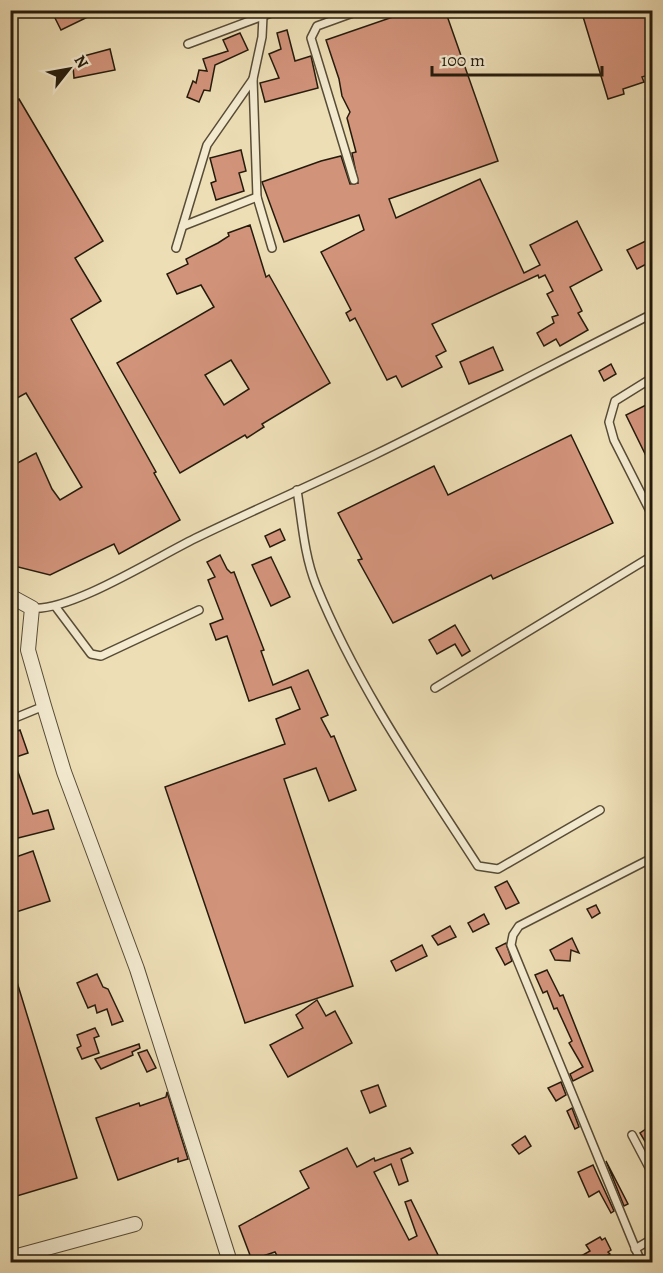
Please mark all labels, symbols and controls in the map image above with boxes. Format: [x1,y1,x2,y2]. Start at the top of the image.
north arrow [39,39,99,99]
scale bar [432,39,602,77]
text: 100 m [441,48,485,72]
text: N [69,51,94,73]

